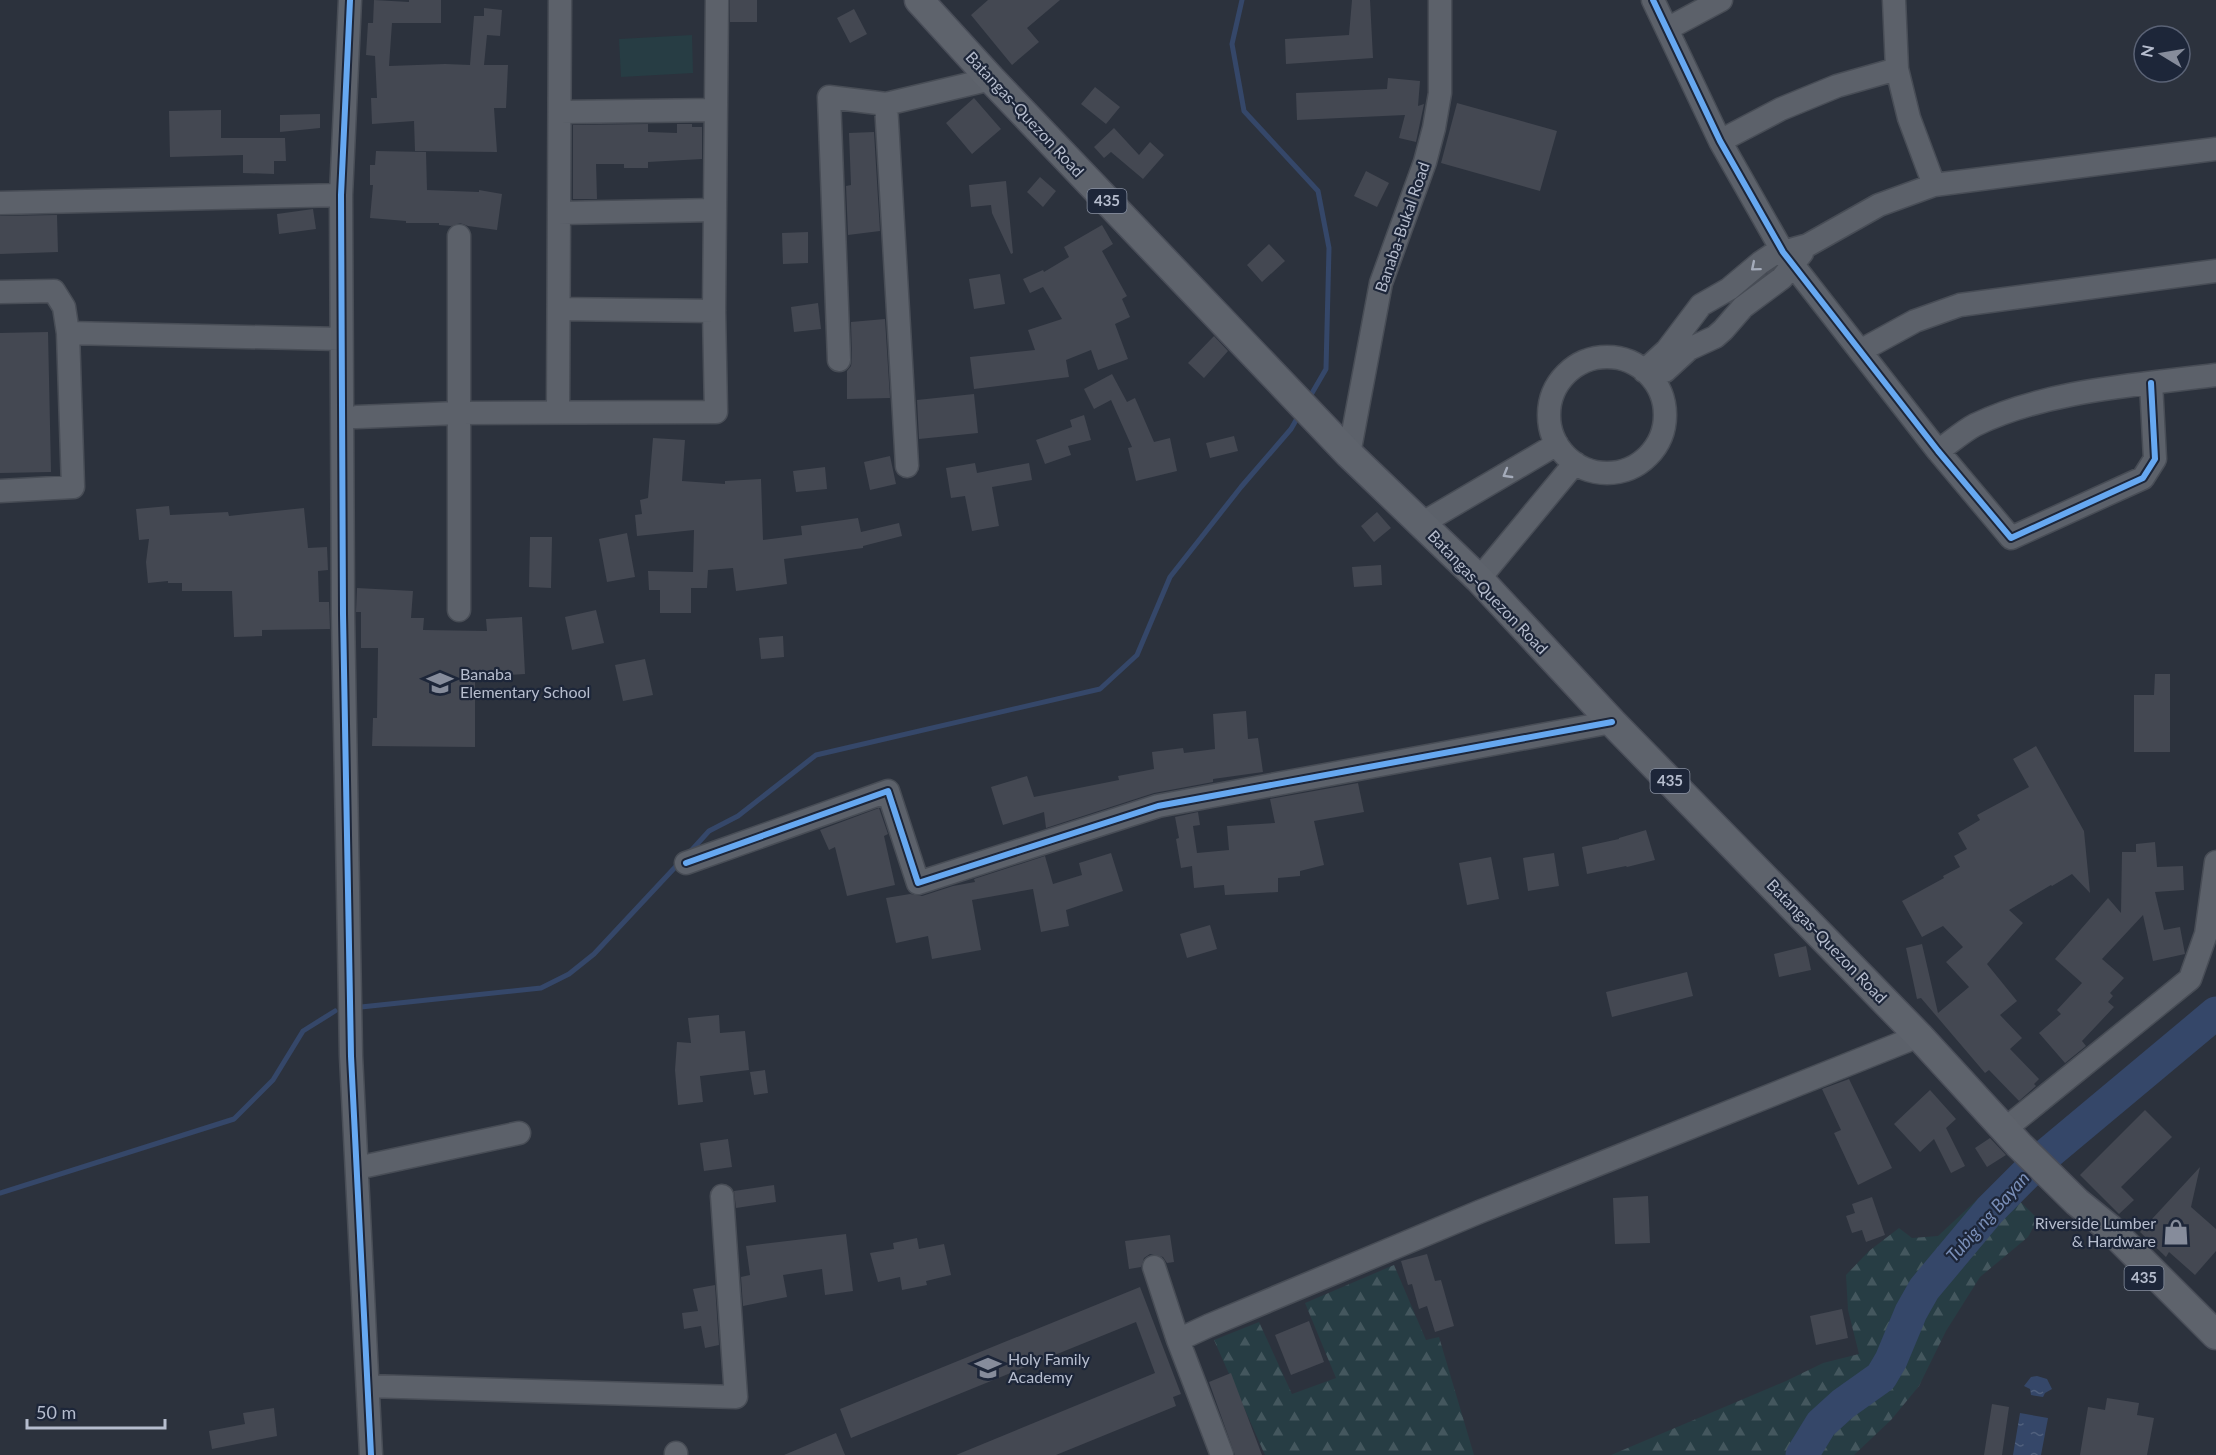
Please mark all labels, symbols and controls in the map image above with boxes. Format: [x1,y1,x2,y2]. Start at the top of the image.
north arrow [2132,24,2192,84]
text: N [2136,43,2157,59]
street label: Batangas-Quezon Road [962,47,1088,180]
street label: Banaba-Bukal Road [1370,159,1433,294]
road number: 435 [1088,189,1126,213]
one-way arrow [1751,260,1762,271]
one-way arrow [1502,467,1513,478]
street label: Batangas-Quezon Road [1424,526,1552,657]
place label: Banaba Elementary School [460,664,590,701]
school or university icon: Banaba Elementary School [425,668,455,698]
road number: 435 [1650,769,1690,793]
street label: Batangas-Quezon Road [1763,875,1891,1006]
water label: Tubig ng Bayan [1941,1167,2034,1266]
place label: Riverside Lumber & Hardware [2035,1213,2156,1250]
shop icon: Riverside Lumber & Hardware [2161,1217,2191,1247]
road number: 435 [2124,1266,2164,1290]
place label: Holy Family Academy [1008,1349,1090,1386]
school or university icon: Holy Family Academy [973,1353,1003,1383]
scale bar [27,1392,165,1430]
text: 50 m [36,1401,76,1423]

